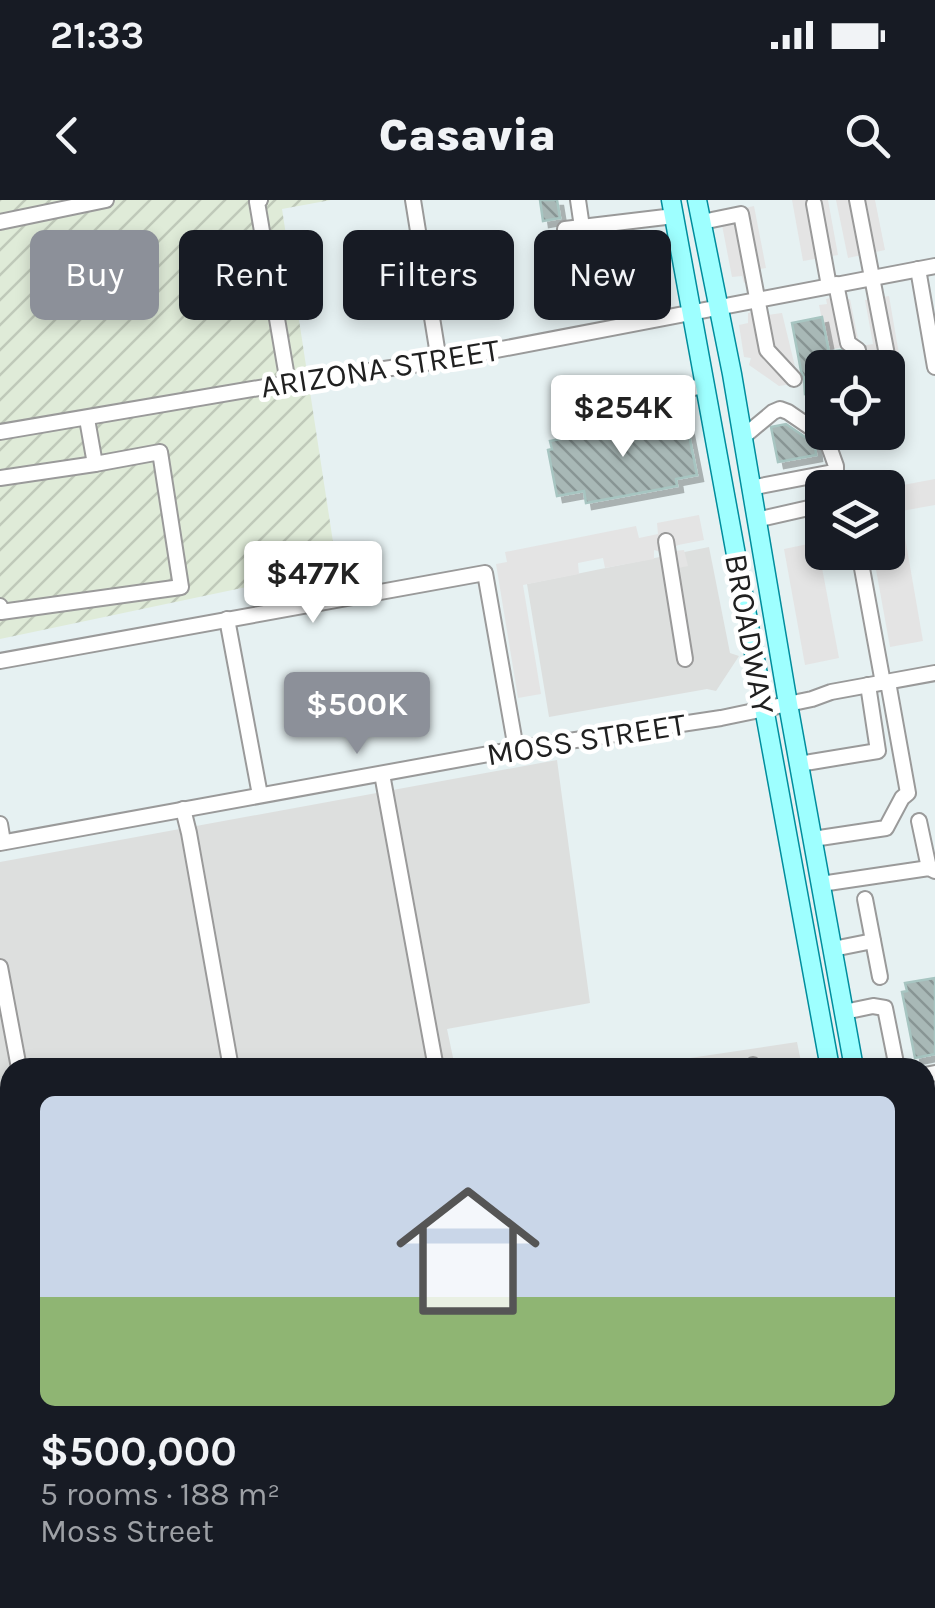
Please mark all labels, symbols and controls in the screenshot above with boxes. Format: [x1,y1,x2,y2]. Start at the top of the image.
text: 21:33 [50,13,144,58]
icon: back [40,108,95,163]
icon: search [840,108,895,163]
text: Casavia [379,109,556,161]
chip: Buy [30,230,159,320]
chip: Rent [179,230,323,320]
chip: Filters [343,230,514,320]
chip: New [534,230,671,320]
street label: ARIZONA STREET [258,331,502,406]
map controls [805,350,905,570]
button: locate [805,350,905,450]
pin: $254K [553,375,693,460]
text: $254K [573,389,673,426]
button: layers [805,470,905,570]
pin: $477K [243,541,383,626]
street label: BROADWAY [717,551,782,718]
text: $477K [266,555,360,592]
pin: $500K [287,672,427,757]
text: $500K [306,686,408,723]
street label: MOSS STREET [484,705,688,773]
icon: home [378,1161,558,1341]
text: $500,000 [40,1426,237,1476]
text: 5 rooms · 188 m² [40,1476,280,1513]
text: Moss Street [40,1513,214,1550]

